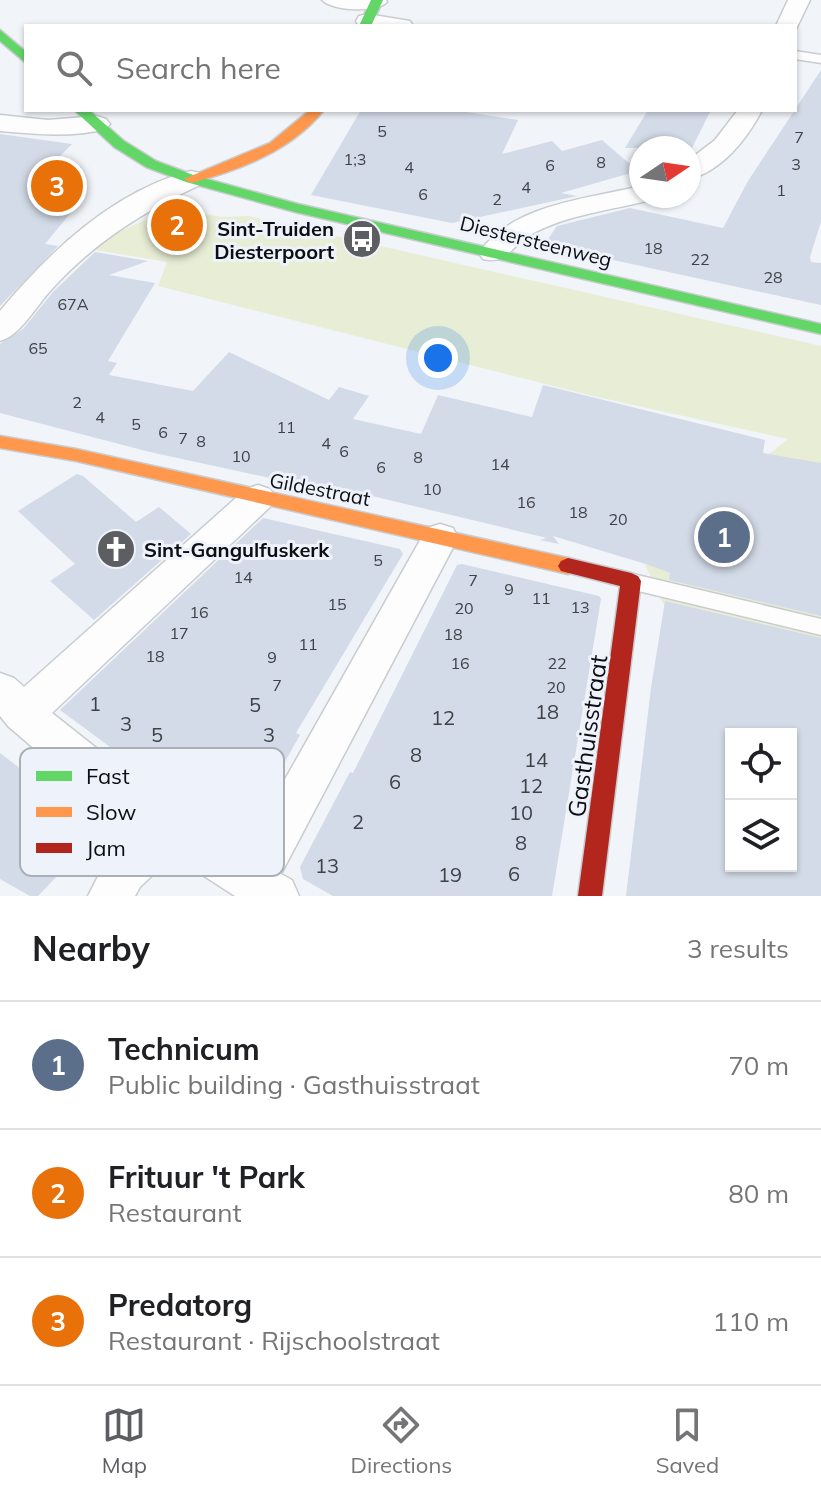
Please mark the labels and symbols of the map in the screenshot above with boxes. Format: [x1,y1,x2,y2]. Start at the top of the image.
house number: 5 [377,121,387,141]
house number: 7 [794,127,804,147]
north arrow [629,136,701,208]
house number: 1;3 [344,149,366,169]
house number: 8 [596,152,606,172]
house number: 3 [791,154,801,174]
house number: 6 [545,155,555,175]
pin: 3 [31,156,83,216]
house number: 4 [404,157,414,177]
house number: 4 [521,177,531,197]
house number: 1 [776,180,786,200]
house number: 6 [418,184,428,204]
house number: 2 [492,189,502,209]
pin: 2 [151,195,203,255]
street label: Diestersteenweg [457,210,615,272]
place label: Sint-Truiden Diesterpoort [214,216,334,264]
bus stop icon: Sint-Truiden Diesterpoort [341,218,383,260]
house number: 18 [643,238,663,258]
house number: 22 [690,249,710,269]
house number: 28 [763,267,783,287]
house number: 67A [58,294,89,314]
house number: 65 [28,338,48,358]
your location [418,338,458,378]
house number: 2 [72,392,82,412]
house number: 4 [95,407,105,427]
house number: 5 [131,414,141,434]
house number: 11 [276,417,296,437]
house number: 6 [158,422,168,442]
house number: 7 [178,428,188,448]
house number: 8 [196,431,206,451]
house number: 4 [321,433,331,453]
house number: 6 [339,441,349,461]
house number: 10 [231,446,251,466]
house number: 8 [413,447,423,467]
house number: 14 [490,454,510,474]
house number: 6 [376,457,386,477]
street label: Gildestraat [268,467,372,511]
house number: 10 [422,479,442,499]
house number: 16 [516,492,536,512]
house number: 18 [568,502,588,522]
pin: 1 [698,507,750,567]
house number: 20 [608,509,628,529]
church icon: Sint-Gangulfuskerk [95,528,137,570]
place label: Sint-Gangulfuskerk [144,537,330,562]
house number: 5 [373,550,383,570]
house number: 14 [233,567,253,587]
house number: 7 [468,570,478,590]
house number: 9 [504,579,514,599]
house number: 11 [531,588,551,608]
house number: 15 [327,594,347,614]
house number: 13 [570,597,590,617]
house number: 20 [454,598,474,618]
house number: 16 [189,602,209,622]
house number: 17 [169,623,189,643]
house number: 18 [443,624,463,644]
house number: 11 [298,634,318,654]
house number: 18 [145,646,165,666]
house number: 9 [267,647,277,667]
house number: 16 [450,653,470,673]
house number: 22 [547,653,567,673]
street label: Gasthuisstraat [561,653,613,819]
house number: 7 [272,675,282,695]
house number: 20 [546,677,566,697]
house number: 1 [89,691,101,716]
house number: 5 [249,692,261,717]
house number: 18 [535,699,559,724]
house number: 12 [431,705,455,730]
house number: 3 [120,711,132,736]
house number: 5 [151,722,163,747]
house number: 3 [263,722,275,747]
house number: 8 [410,742,422,767]
house number: 14 [524,747,548,772]
legend [20,748,284,876]
text: Fast [86,762,130,790]
house number: 6 [389,769,401,794]
house number: 12 [519,773,543,798]
text: Slow [86,798,136,826]
house number: 10 [509,800,533,825]
house number: 2 [352,809,364,834]
house number: 8 [515,830,527,855]
text: Jam [86,834,126,862]
house number: 13 [315,853,339,878]
house number: 6 [508,861,520,886]
house number: 19 [438,862,462,887]

